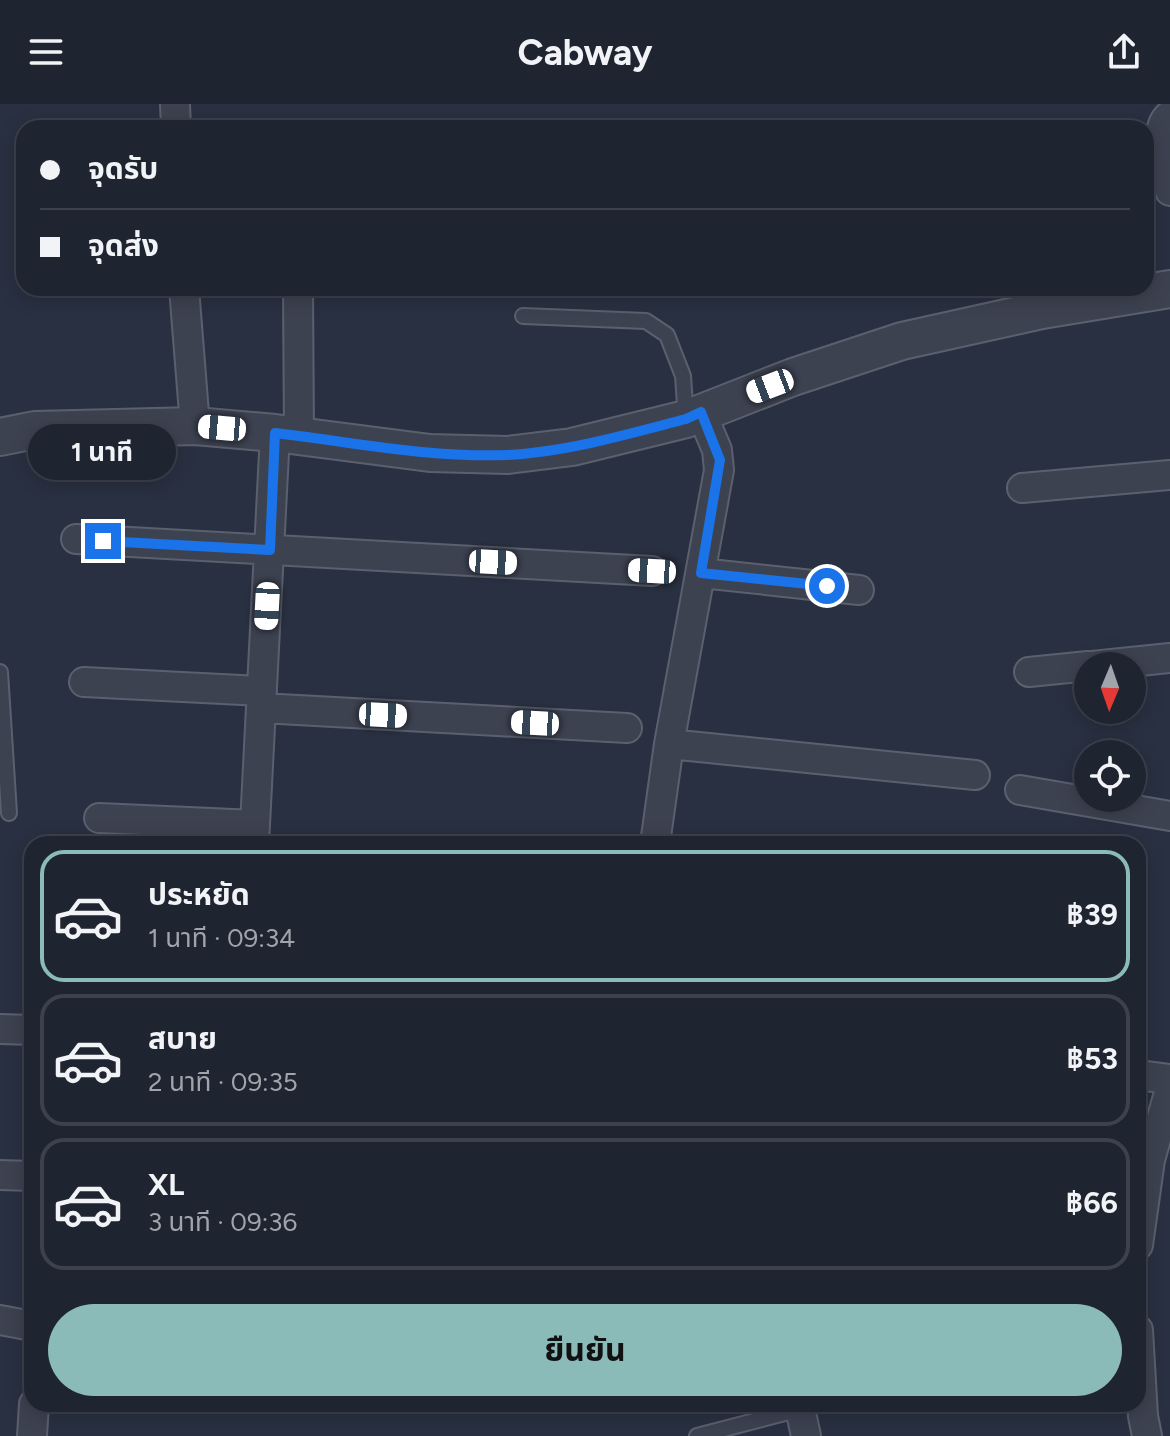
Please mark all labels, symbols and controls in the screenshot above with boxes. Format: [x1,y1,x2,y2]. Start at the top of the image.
icon: menu [24,30,68,74]
icon: share [1102,30,1146,74]
text: Cabway [518,31,652,74]
text: จุดรับ [88,150,158,187]
text: จุดส่ง [88,227,159,264]
car [743,366,797,406]
car [197,414,247,442]
callout: 1 นาที [29,425,177,481]
text: 1 นาที [71,436,133,468]
route end [85,523,121,559]
car [468,549,518,575]
car [627,558,677,584]
route start [809,568,845,604]
car [254,581,280,631]
north arrow [1074,652,1146,724]
map controls [1074,652,1146,812]
car [358,702,408,728]
car [510,710,560,736]
button: locate [1074,740,1146,812]
text: ประหยัด [148,876,250,913]
icon: car [52,880,124,952]
text: ฿39 [1066,896,1118,933]
text: 1 นาที · 09:34 [148,922,295,954]
text: สบาย [148,1020,217,1057]
icon: car [52,1024,124,1096]
text: ฿53 [1066,1040,1118,1077]
text: 2 นาที · 09:35 [148,1066,298,1098]
text: XL [148,1166,184,1203]
icon: car [52,1168,124,1240]
text: ฿66 [1066,1184,1118,1221]
text: 3 นาที · 09:36 [148,1206,297,1238]
button: ยืนยัน [48,1304,1122,1396]

